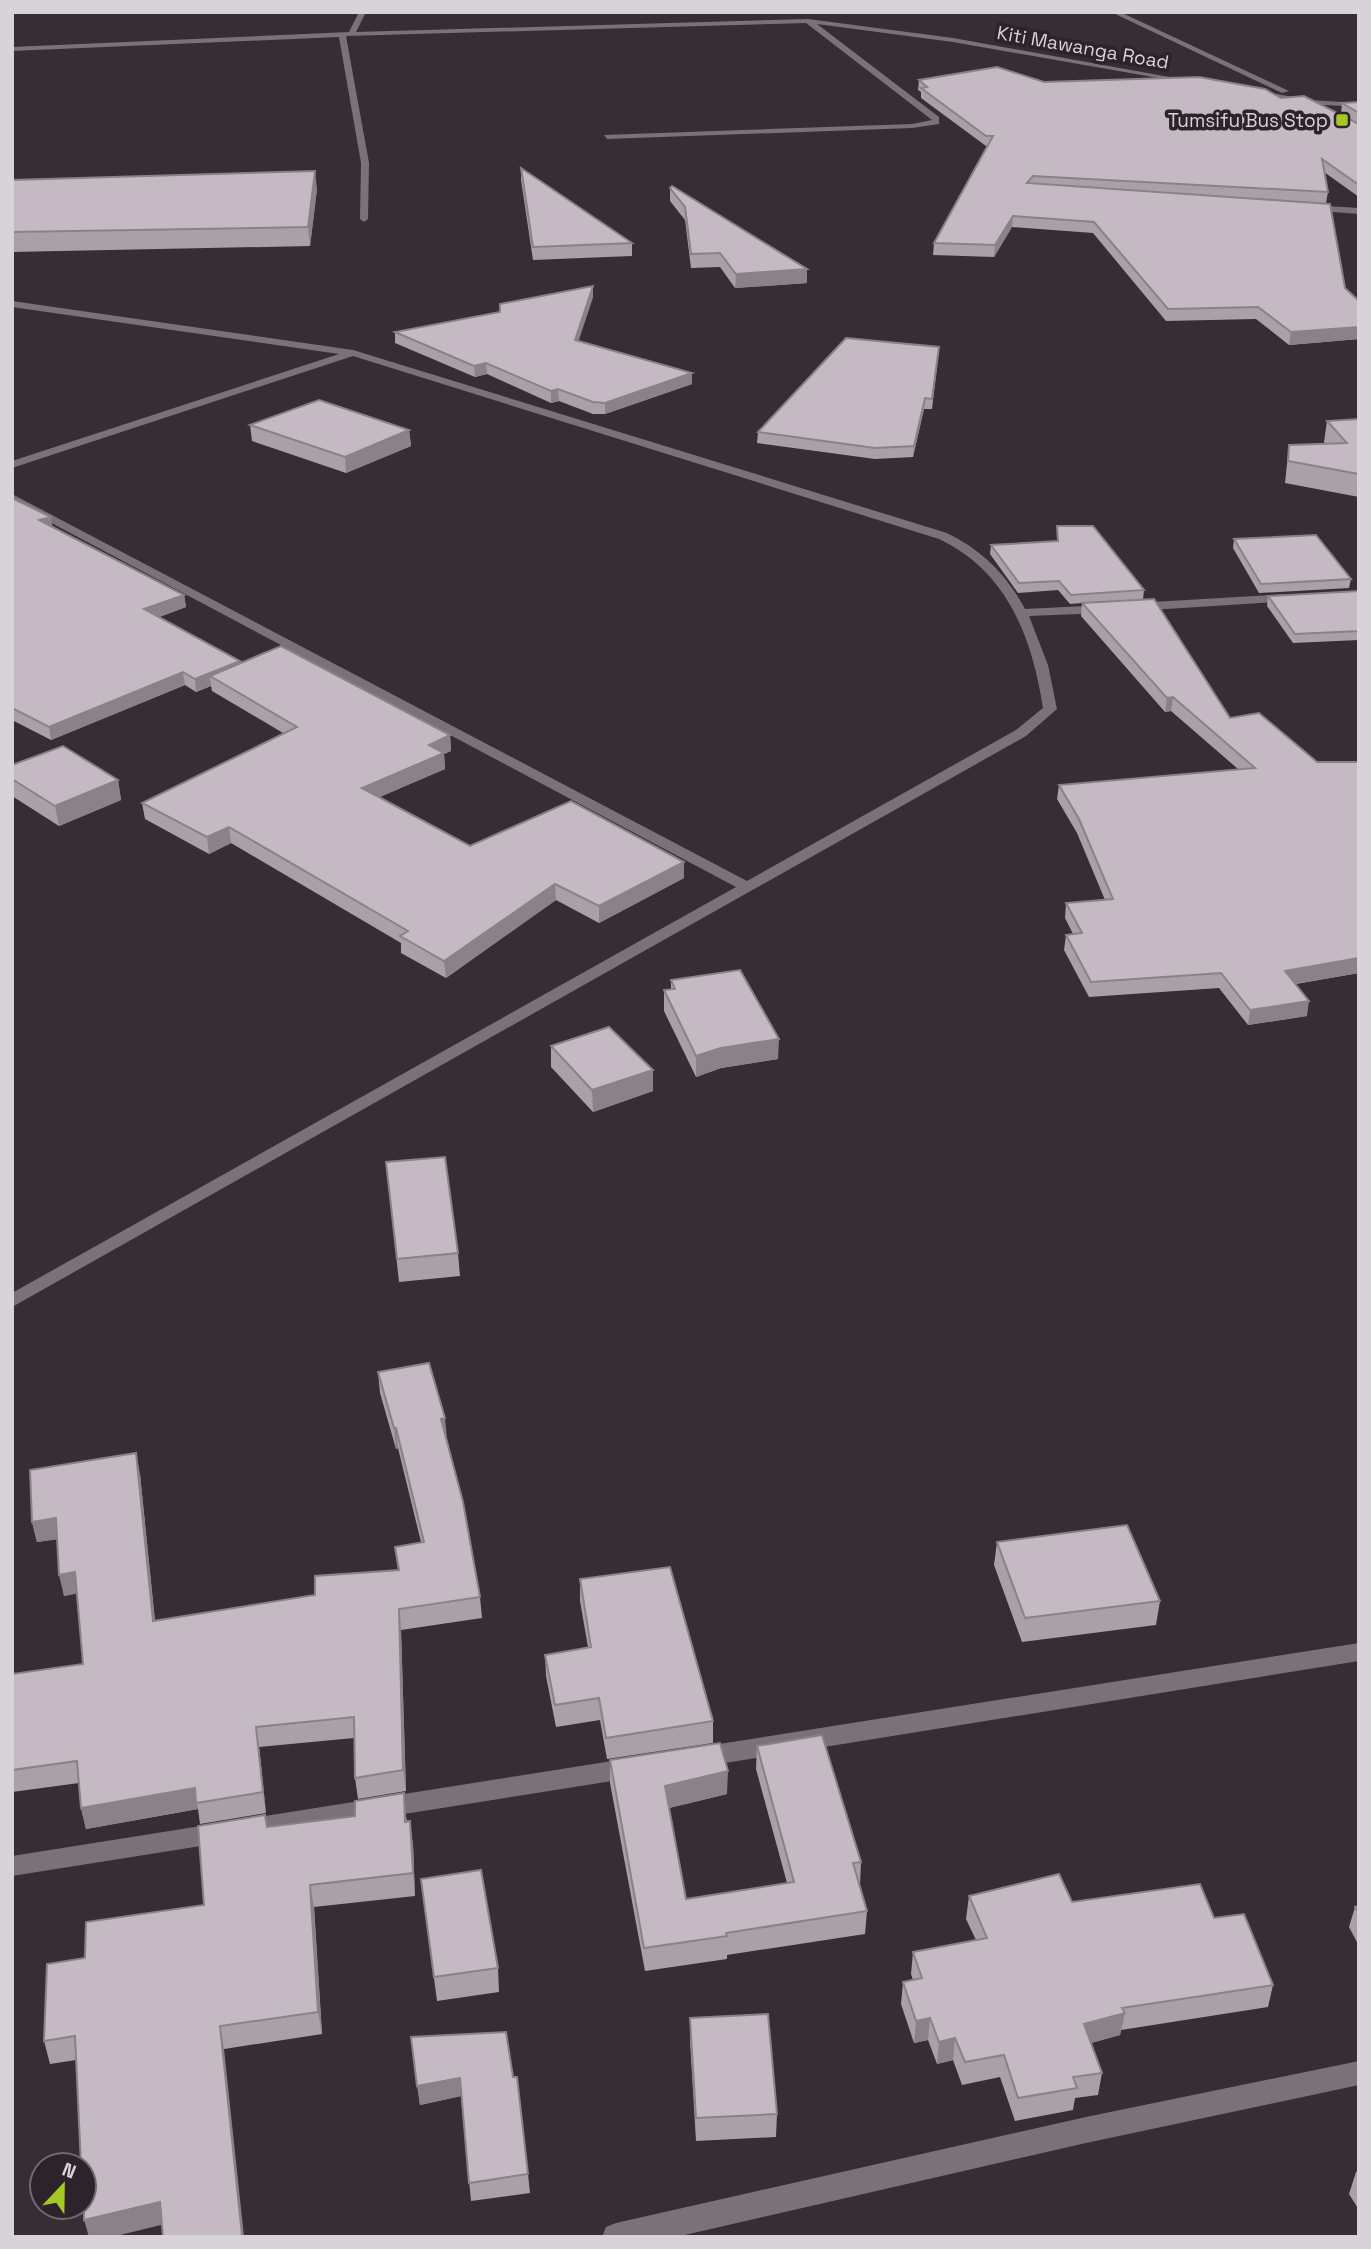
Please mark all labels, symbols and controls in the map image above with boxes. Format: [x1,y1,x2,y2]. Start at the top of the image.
street label: Kiti Mawanga Road [995,20,1171,75]
place label: Tumsifu Bus Stop [1168,108,1328,133]
marker: Tumsifu Bus Stop [1334,112,1350,128]
north arrow [28,2151,98,2221]
text: N [59,2157,80,2185]

